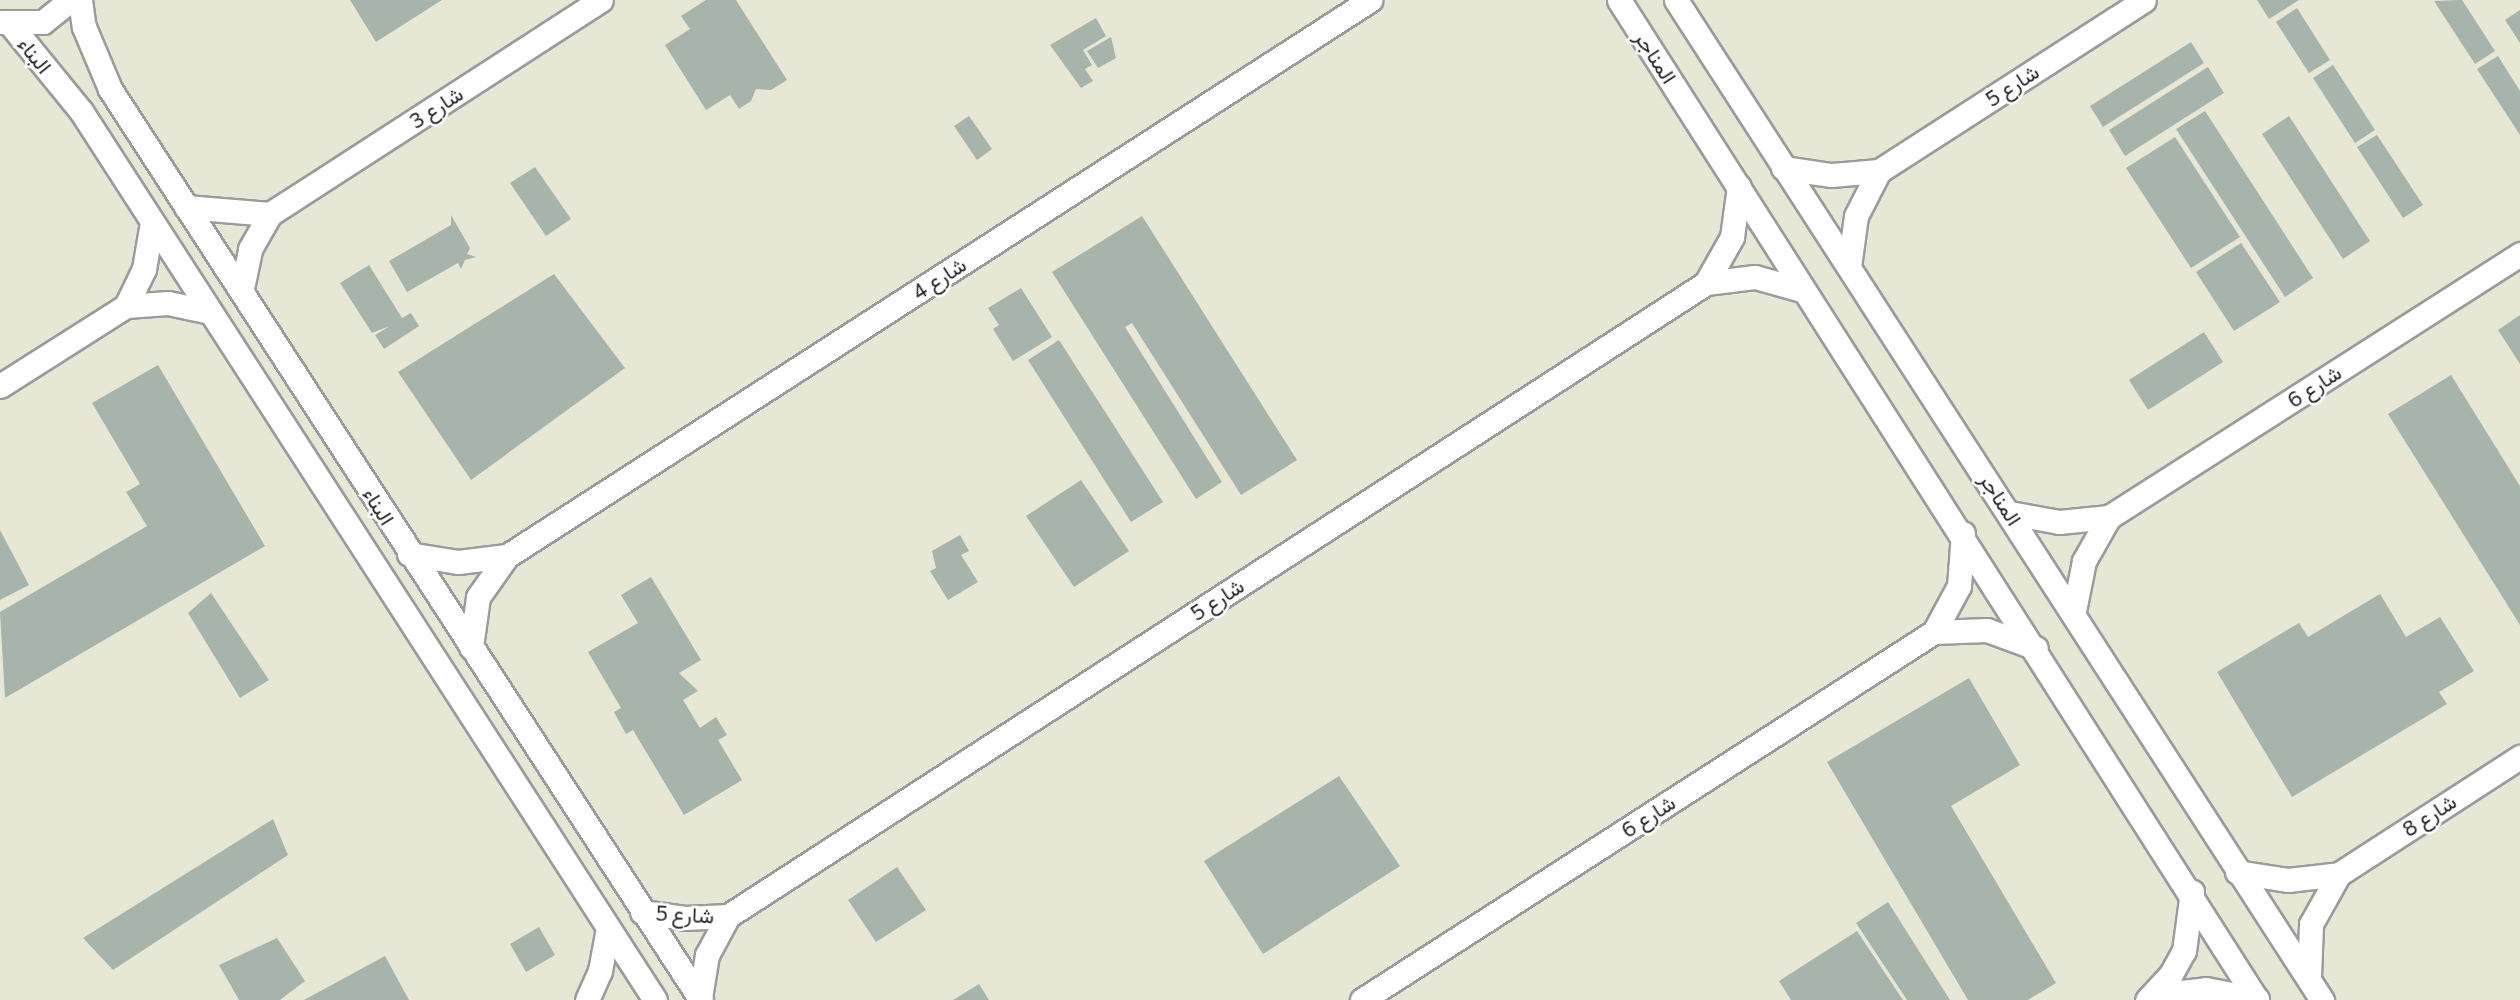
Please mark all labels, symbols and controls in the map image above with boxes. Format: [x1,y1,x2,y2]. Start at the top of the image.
street label: المناجر [1630,26,1682,88]
street label: البناء [13,32,57,78]
street label: شارع 5 [1981,59,2043,111]
street label: شارع 3 [405,81,467,133]
street label: شارع 4 [907,251,971,305]
street label: شارع 6 [2282,359,2346,413]
street label: المناجر [1975,468,2027,530]
street label: البناء [358,483,400,529]
street label: شارع 5 [1186,573,1248,625]
street label: شارع 8 [2397,788,2461,842]
street label: شارع 6 [1616,789,1680,843]
street label: شارع 5 [655,900,715,928]

